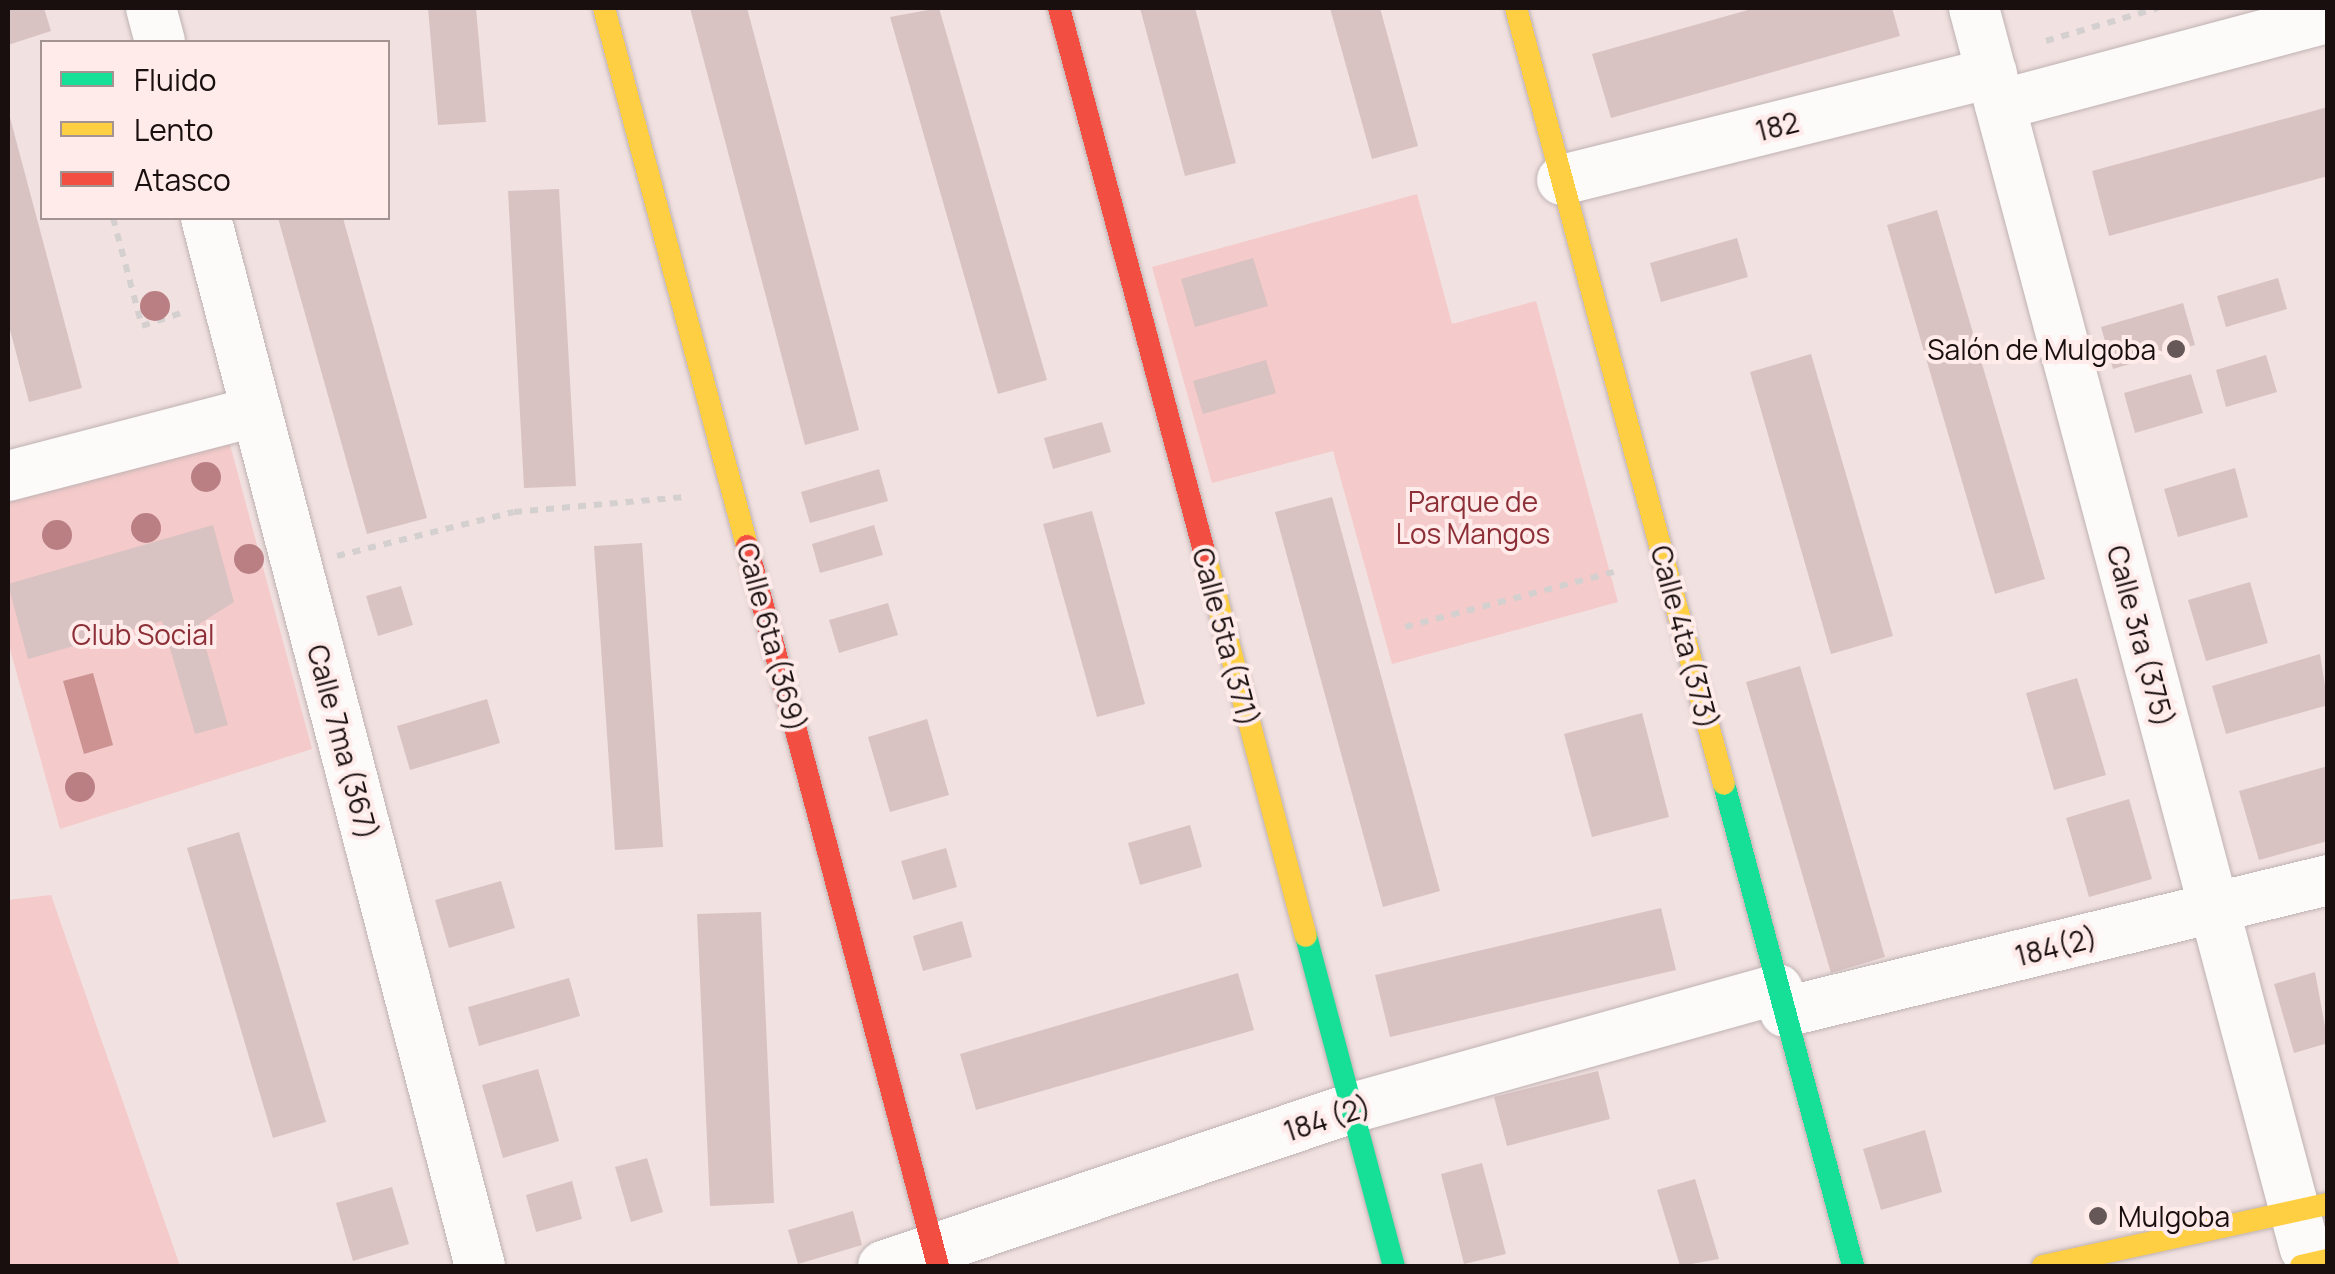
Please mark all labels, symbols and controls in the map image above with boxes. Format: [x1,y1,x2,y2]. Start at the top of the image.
legend [40,40,390,220]
text: Fluido [134,59,216,100]
street label: 182 [1752,104,1802,148]
text: Lento [134,109,213,150]
text: Atasco [134,159,231,200]
place label: Salón de Mulgoba [1927,332,2156,366]
marker: Salón de Mulgoba [2165,338,2187,360]
park label: Parque de Los Mangos [1396,484,1550,550]
street label: Calle 6ta (369) [731,539,813,735]
street label: Calle 4ta (373) [1644,542,1726,732]
street label: Calle 3ra (375) [2101,542,2181,730]
street label: Calle 5ta (371) [1186,544,1266,730]
park label: Club Social [72,617,214,651]
street label: Calle 7ma (367) [301,641,385,843]
street label: 184(2) [2011,920,2101,972]
street label: 184 (2) [1279,1088,1375,1148]
place label: Mulgoba [2118,1199,2230,1233]
marker: Mulgoba [2087,1205,2109,1227]

